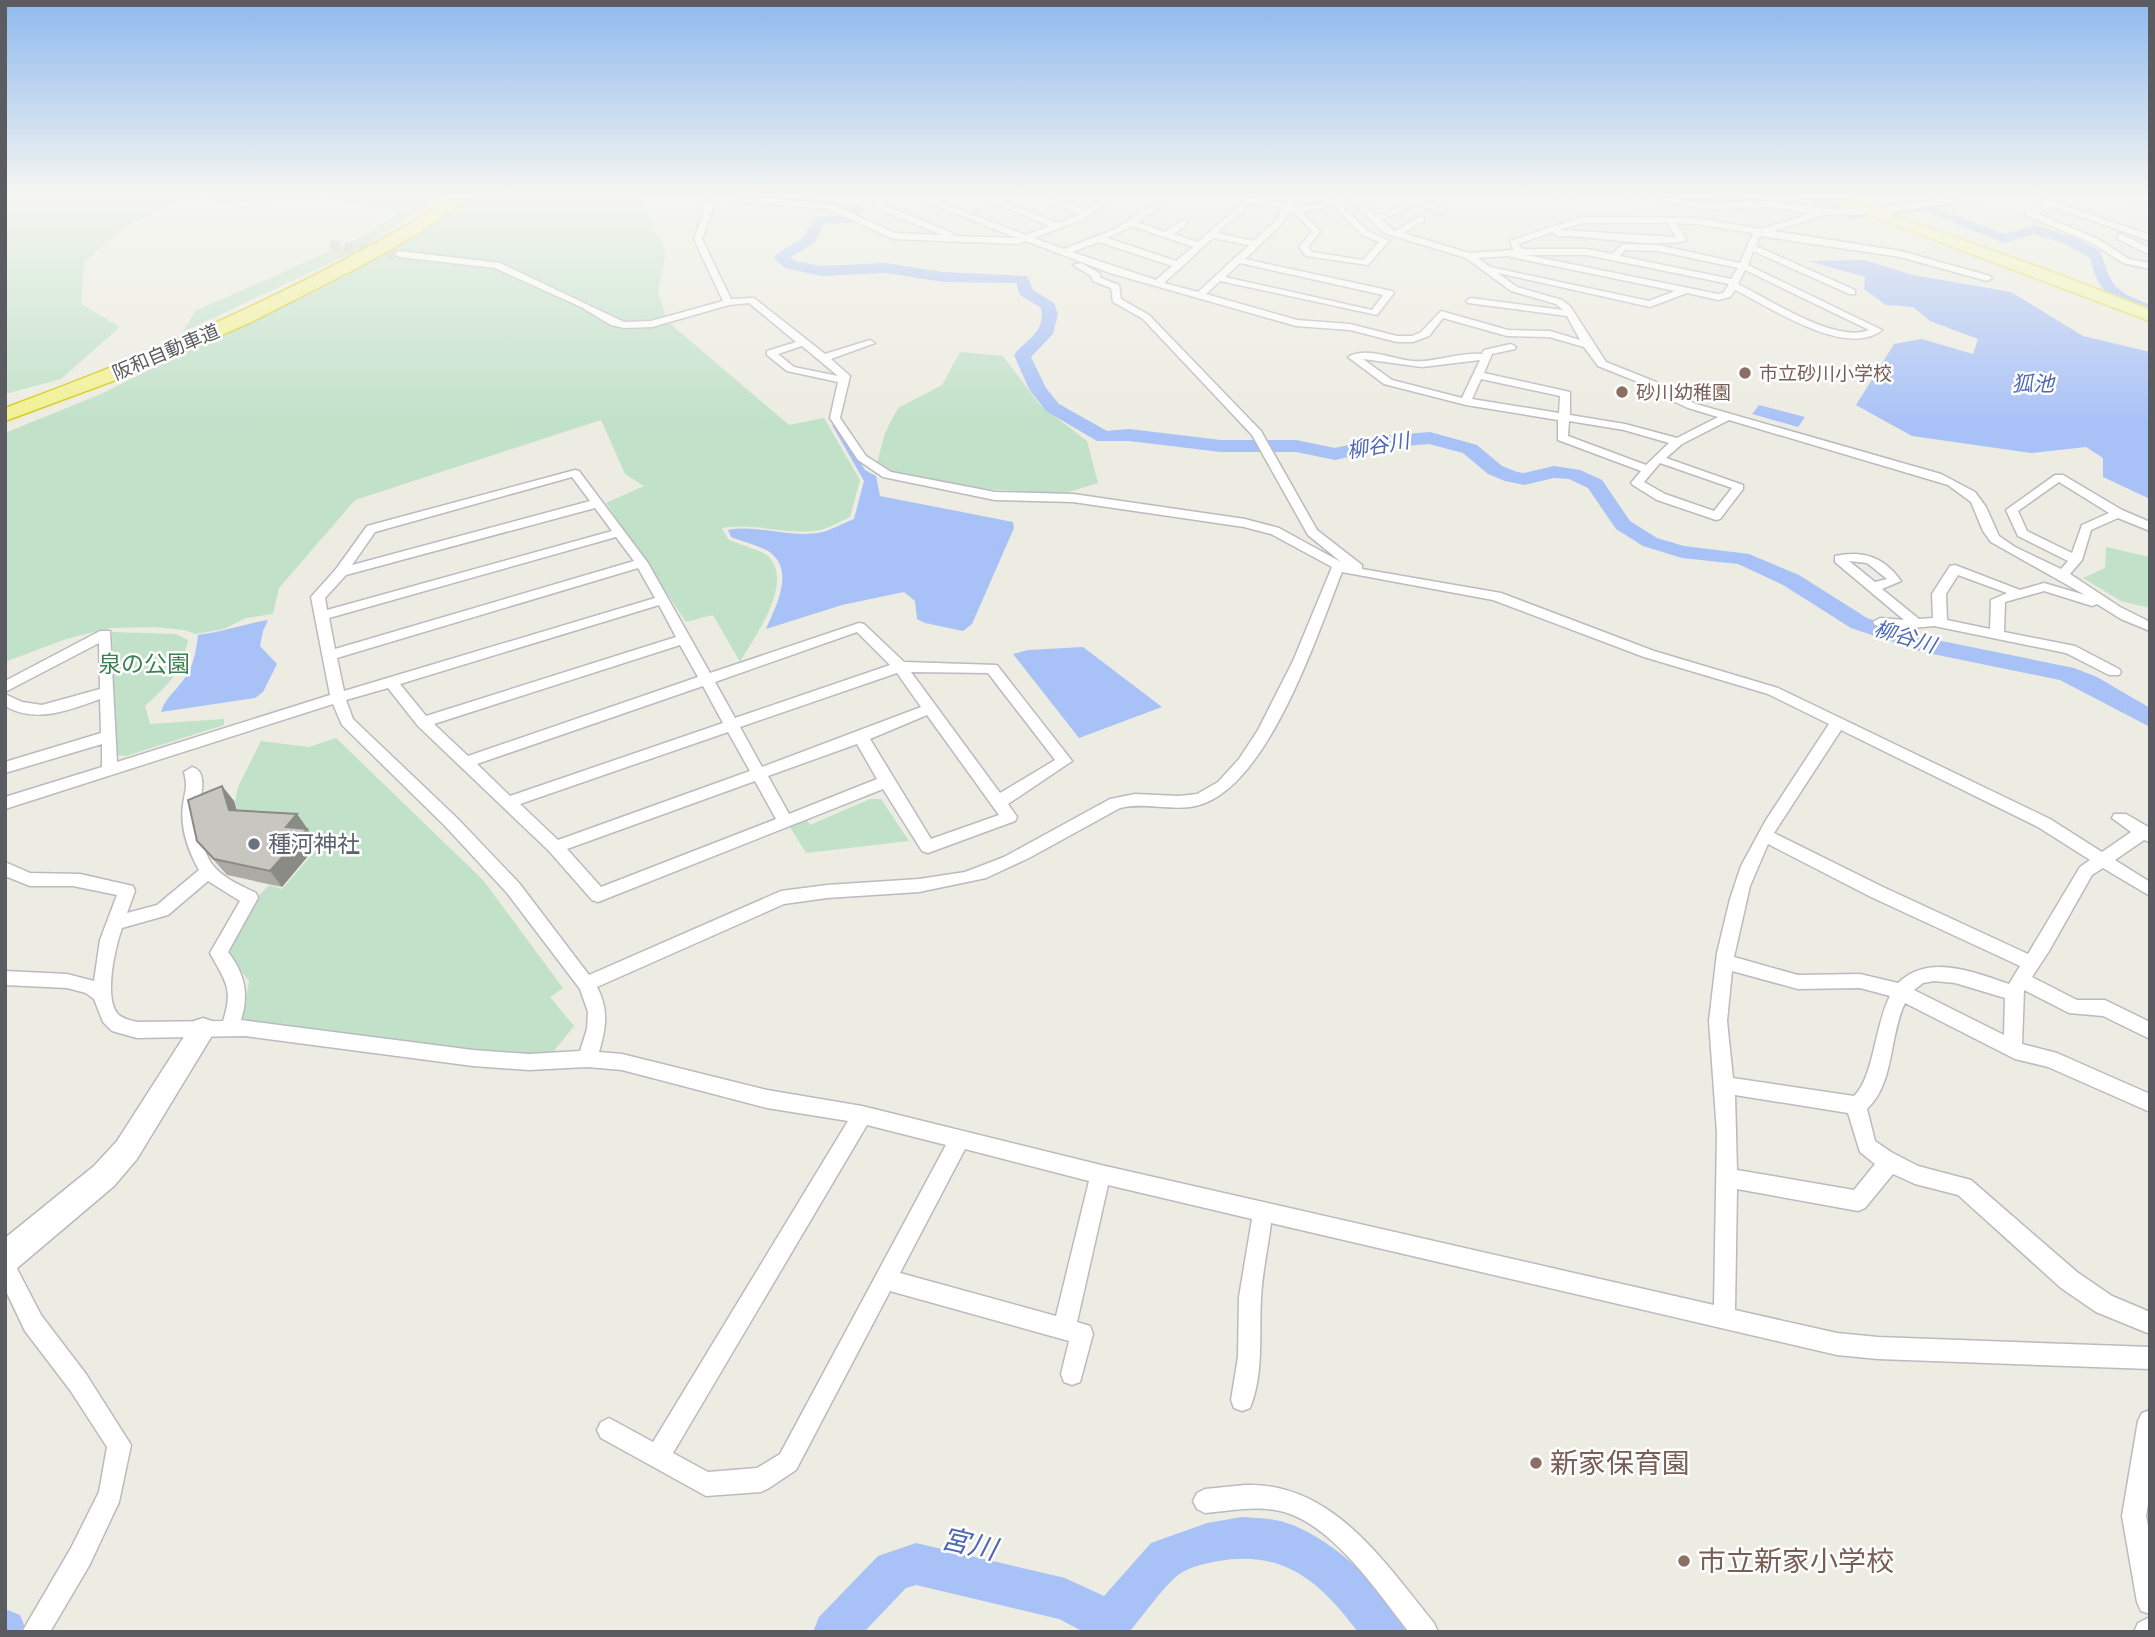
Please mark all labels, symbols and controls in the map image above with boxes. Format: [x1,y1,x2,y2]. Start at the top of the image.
street label: 阪和自動車道 [109,319,223,385]
place label: 市立砂川小学校 [1759,362,1892,385]
marker: 市立砂川小学校 [1737,365,1753,381]
water label: 狐池 [2012,372,2056,396]
place label: 砂川幼稚園 [1636,381,1731,404]
marker: 砂川幼稚園 [1614,384,1630,400]
water label: 柳谷川 [1345,428,1413,463]
water label: 柳谷川 [1871,616,1941,658]
park label: 泉の公園 [98,651,190,678]
place label: 種河神社 [268,831,360,858]
marker: 種河神社 [246,836,262,852]
place label: 新家保育園 [1550,1447,1690,1480]
marker: 新家保育園 [1528,1455,1544,1471]
water label: 宮川 [938,1522,1003,1567]
place label: 市立新家小学校 [1698,1545,1894,1578]
marker: 市立新家小学校 [1676,1553,1692,1569]

